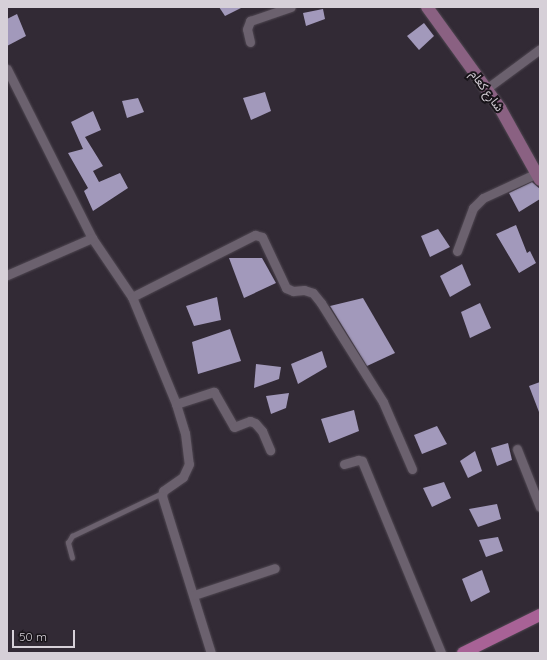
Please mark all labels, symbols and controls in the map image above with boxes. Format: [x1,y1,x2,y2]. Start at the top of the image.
street label: شارع كعام [467,68,507,114]
scale bar [14,622,77,648]
text: 50 m [19,629,47,644]

